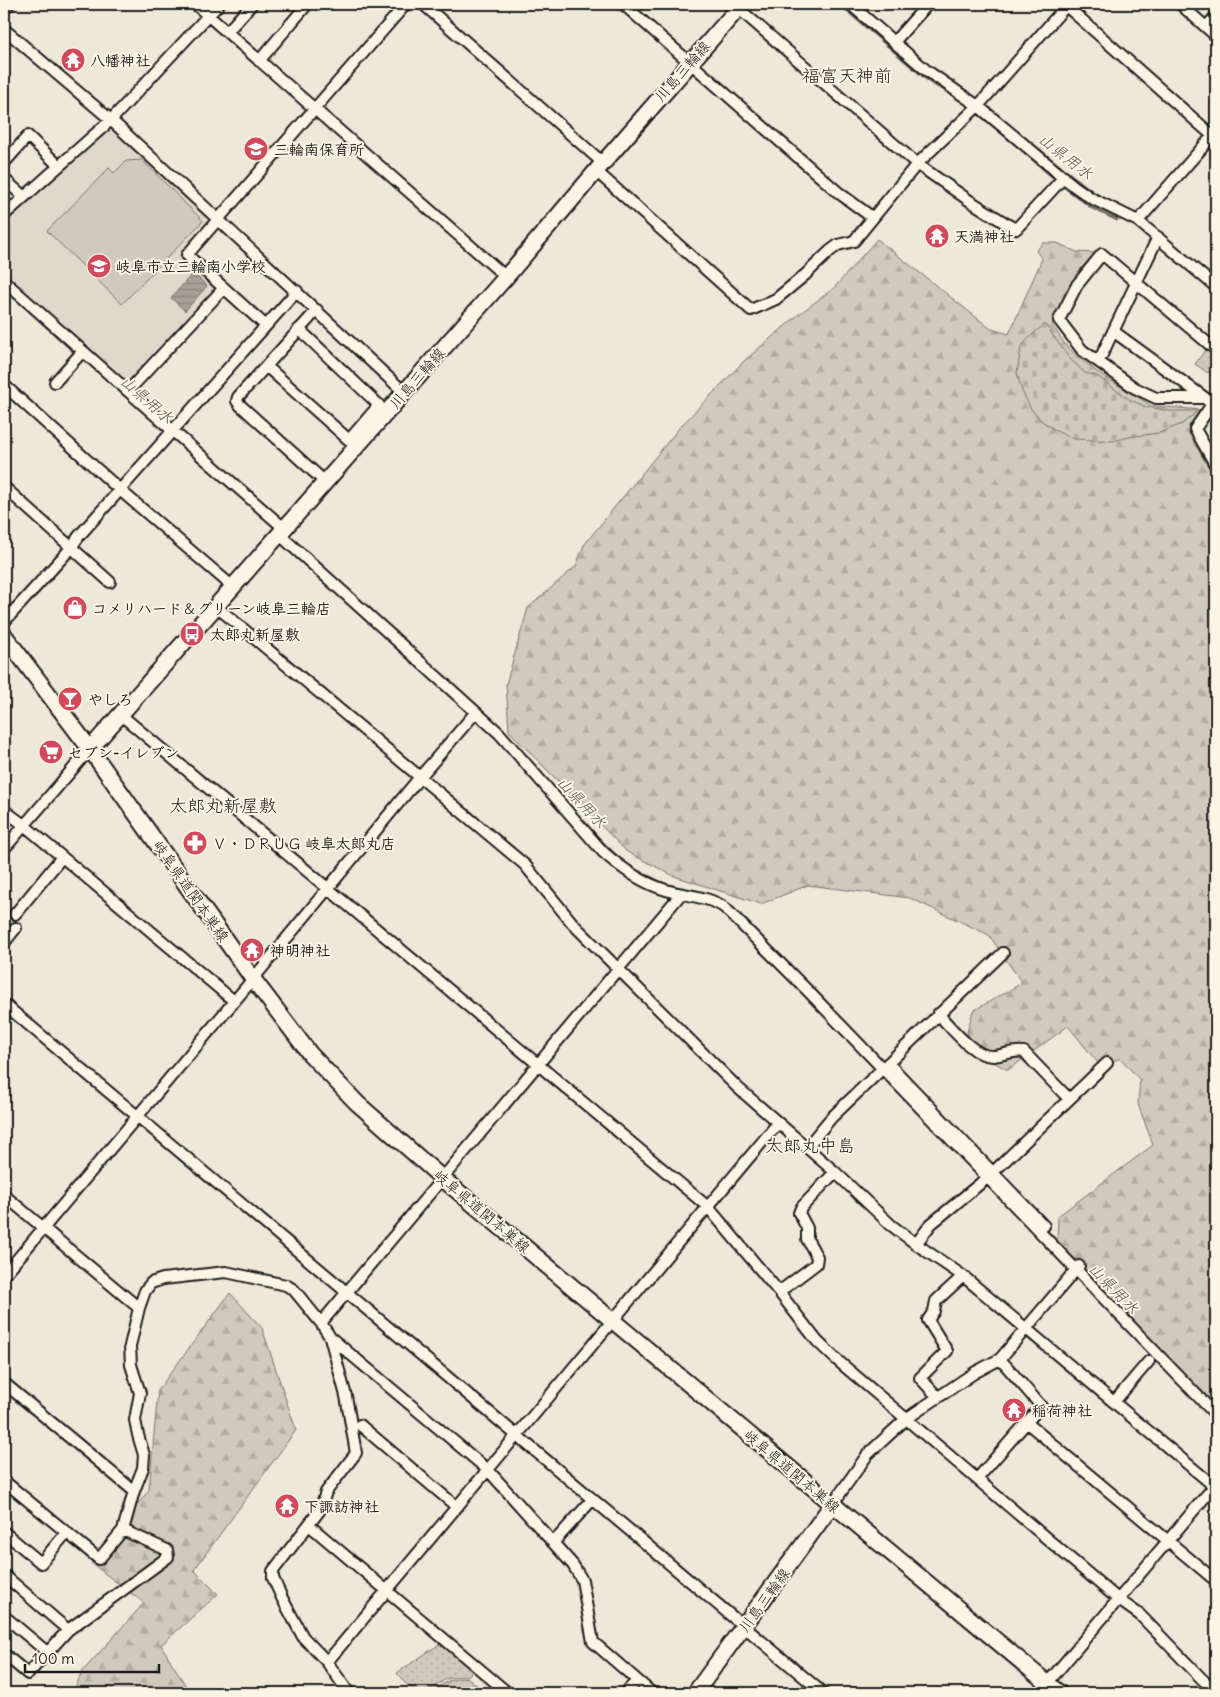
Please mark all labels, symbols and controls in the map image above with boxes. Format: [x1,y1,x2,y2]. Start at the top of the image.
street label: 川島三輪線 [650,36,714,106]
temple icon: 八幡神社 [60,47,86,73]
place label: 八幡神社 [90,51,150,70]
district label: 福富天神前 [802,64,892,87]
water label: 山県用水 [1035,128,1097,184]
school or university icon: 三輪南保育所 [243,136,269,162]
place label: 三輪南保育所 [274,140,364,159]
temple icon: 天満神社 [924,223,950,249]
place label: 天満神社 [954,227,1014,246]
school or university icon: 岐阜市立三輪南小学校 [86,253,112,279]
place label: 岐阜市立三輪南小学校 [116,257,266,276]
street label: 川島三輪線 [385,343,449,413]
water label: 山県用水 [116,370,178,428]
shop icon: コメリハード＆グリーン岐阜三輪店 [62,595,88,621]
place label: コメリハード＆グリーン岐阜三輪店 [92,599,331,618]
bus stop icon: 太郎丸新屋敷 [179,621,205,647]
place label: 太郎丸新屋敷 [210,625,300,644]
bar icon: やしろ [57,686,83,712]
place label: やしろ [88,690,133,709]
supermarket icon: セブン-イレブン [38,739,64,765]
place label: セブン-イレブン [68,743,179,762]
water label: 山県用水 [553,772,611,832]
district label: 太郎丸新屋敷 [169,794,277,817]
pharmacy icon: Ｖ・ＤＲＵＧ 岐阜太郎丸店 [182,830,208,856]
place label: Ｖ・ＤＲＵＧ 岐阜太郎丸店 [212,834,396,853]
street label: 岐阜県道関本巣線 [149,836,233,946]
temple icon: 神明神社 [239,937,265,963]
place label: 神明神社 [270,941,330,960]
district label: 太郎丸中島 [765,1134,855,1157]
street label: 岐阜県道関本巣線 [430,1165,534,1257]
water label: 山県用水 [1085,1258,1143,1318]
temple icon: 稲荷神社 [1001,1397,1027,1423]
place label: 稲荷神社 [1032,1401,1092,1420]
street label: 岐阜県道関本巣線 [740,1425,844,1517]
temple icon: 下諏訪神社 [274,1493,300,1519]
place label: 下諏訪神社 [304,1497,379,1516]
street label: 川島三輪線 [734,1564,794,1636]
scale bar [25,1642,159,1674]
text: 100 m [32,1649,74,1668]

